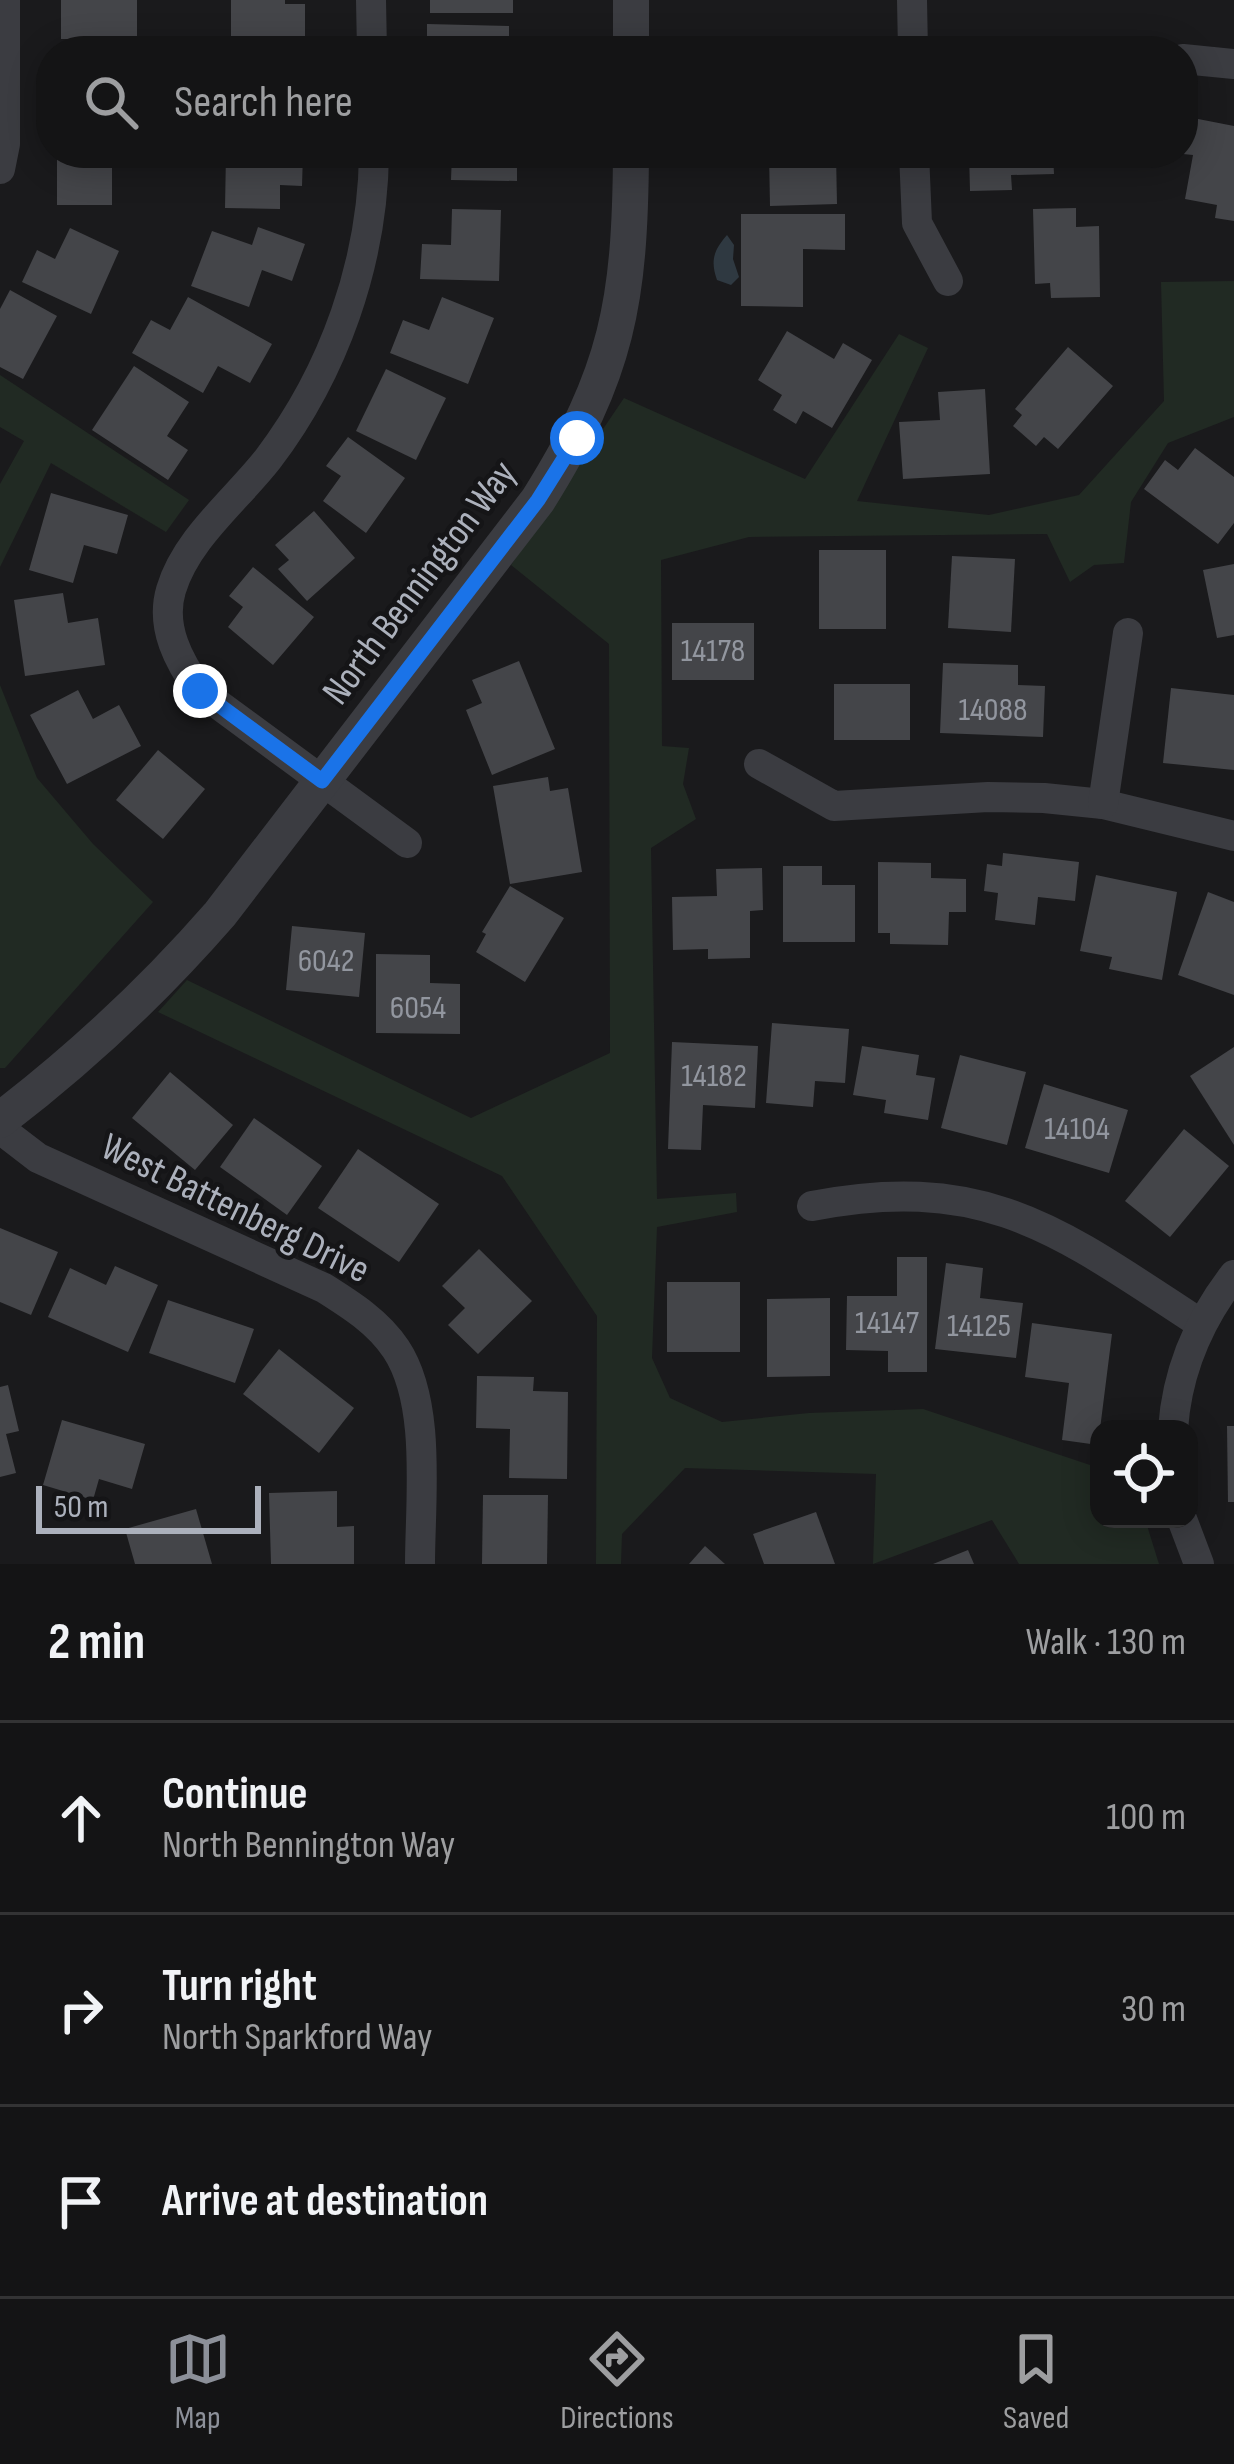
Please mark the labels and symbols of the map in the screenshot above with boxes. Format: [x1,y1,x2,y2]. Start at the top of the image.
route start [550,411,604,465]
street label: North Bennington Way [313,452,527,714]
house number: 14178 [681,631,745,671]
route end [173,664,227,718]
house number: 14088 [958,690,1028,730]
house number: 6042 [298,941,354,981]
house number: 6054 [390,988,446,1028]
house number: 14182 [681,1056,747,1096]
house number: 14104 [1044,1109,1110,1149]
street label: West Battenberg Drive [93,1124,377,1294]
house number: 14147 [855,1303,919,1343]
house number: 14125 [947,1306,1011,1346]
scale bar [36,1480,261,1533]

